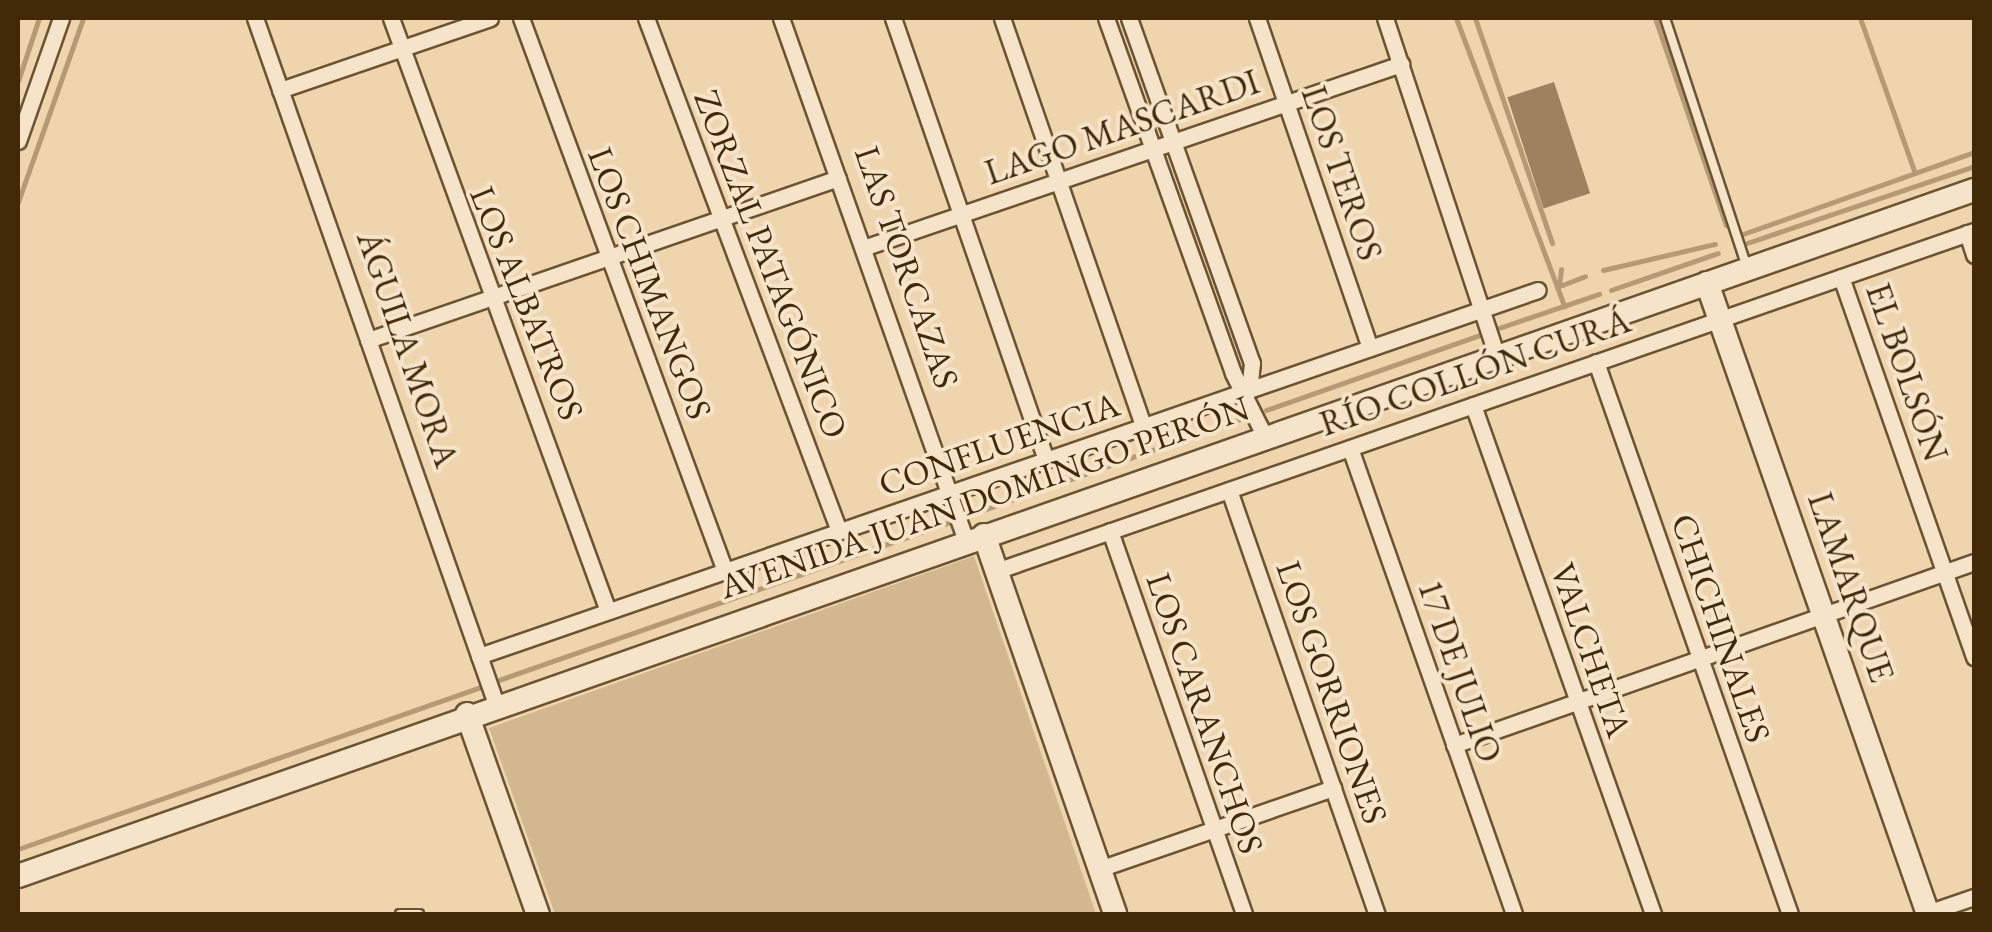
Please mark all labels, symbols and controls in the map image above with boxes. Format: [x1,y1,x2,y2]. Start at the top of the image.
street label: LAGO MASCARDI [979,60,1265,194]
street label: LOS TEROS [1293,80,1391,266]
street label: ZORZAL PATAGÓNICO [685,84,857,444]
street label: LOS CHIMANGOS [579,141,721,425]
street label: LAS TORCAZAS [846,141,968,393]
street label: LOS ALBATROS [461,180,593,426]
street label: ÁGUILA MORA [348,225,468,473]
street label: EL BOLSÓN [1857,277,1957,467]
street label: RÍO COLLÓN CURÁ [1314,299,1636,445]
street label: CONFLUENCIA [873,383,1125,505]
street label: AVENIDA JUAN DOMINGO PERÓN [714,386,1254,608]
street label: LAMARQUE [1799,487,1903,687]
street label: CHICHINALES [1662,508,1780,748]
street label: LOS GORRIONES [1267,555,1397,829]
street label: VALCHETA [1542,557,1640,743]
street label: LOS CARANCHOS [1137,567,1273,859]
street label: 17 DE JULIO [1409,574,1511,768]

